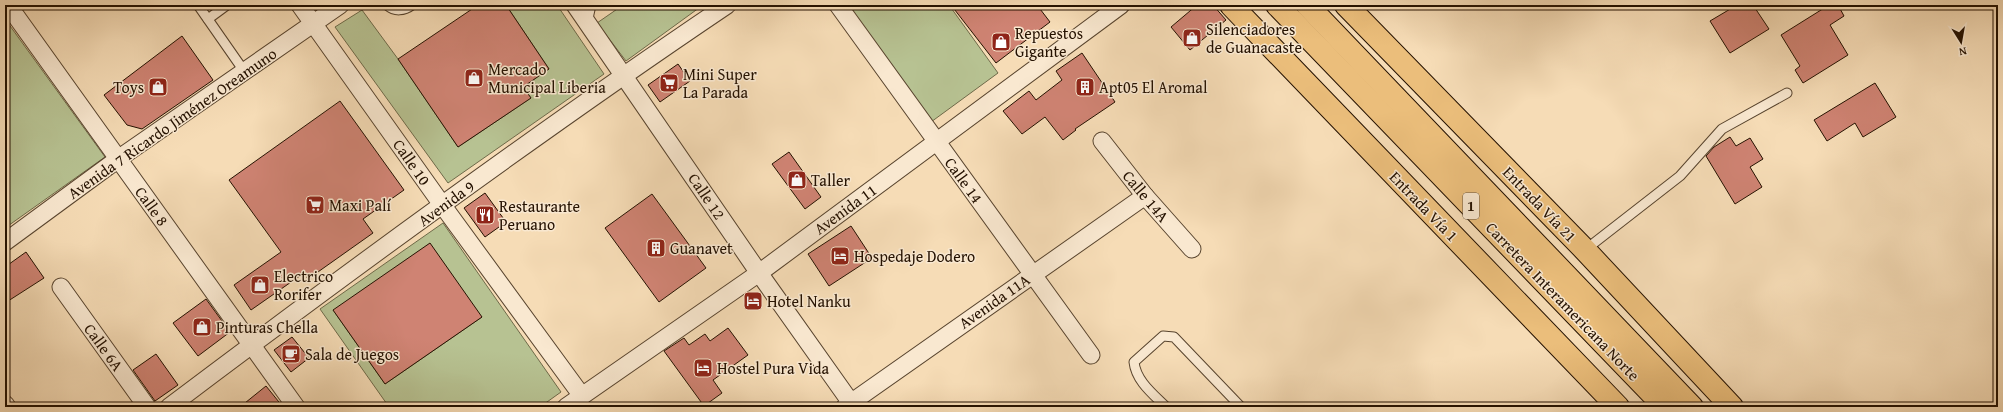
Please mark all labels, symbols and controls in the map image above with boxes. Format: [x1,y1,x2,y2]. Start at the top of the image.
place label: Silenciadores de Guanacaste [1206,17,1302,59]
place label: Repuestos Gigante [1015,21,1083,63]
north arrow [1941,22,1981,62]
shop icon: Silenciadores de Guanacaste [1181,27,1203,49]
shop icon: Repuestos Gigante [990,31,1012,53]
street label: Avenida 7 Ricardo Jiménez Oreamuno [63,41,281,205]
text: N [1957,43,1968,60]
place label: Mercado Municipal Liberia [488,57,606,99]
place label: Mini Super La Parada [683,62,757,104]
shop icon: Mercado Municipal Liberia [463,67,485,89]
supermarket icon: Mini Super La Parada [658,72,680,94]
place label: Toys [113,75,144,99]
place label: Apt05 El Aromal [1099,75,1208,99]
shop icon: Toys [147,76,169,98]
building icon: Apt05 El Aromal [1074,76,1096,98]
street label: Calle 10 [387,134,437,190]
street label: Calle 14 [939,152,989,208]
street label: Entrada Vía 21 [1497,160,1583,248]
street label: Calle 14A [1117,165,1175,227]
street label: Entrada Vía 1 [1384,165,1464,247]
street label: Calle 12 [683,168,731,224]
place label: Taller [811,168,850,192]
shop icon: Taller [786,169,808,191]
street label: Avenida 9 [413,174,480,232]
street label: Avenida 11 [809,178,881,240]
street label: Calle 8 [129,181,175,231]
place label: Maxi Palí [329,193,392,217]
road number: 1 [1463,193,1479,219]
supermarket icon: Maxi Palí [304,194,326,216]
place label: Restaurante Peruano [499,194,580,236]
restaurant icon: Restaurante Peruano [474,204,496,226]
street label: Carretera Interamericana Norte [1480,216,1646,386]
place label: Guanavet [670,236,733,260]
building icon: Guanavet [645,237,667,259]
place label: Hospedaje Dodero [854,244,975,268]
hotel icon: Hospedaje Dodero [829,245,851,267]
place label: Electrico Rorifer [274,264,333,306]
street label: Avenida 11A [953,267,1035,334]
shop icon: Electrico Rorifer [249,274,271,296]
place label: Hotel Nanku [767,289,851,313]
hotel icon: Hotel Nanku [742,290,764,312]
place label: Pinturas Chella [216,315,318,339]
shop icon: Pinturas Chella [191,316,213,338]
street label: Calle 6A [79,318,130,376]
place label: Sala de Juegos [305,342,399,366]
cafe icon: Sala de Juegos [280,343,302,365]
place label: Hostel Pura Vida [717,356,830,380]
hotel icon: Hostel Pura Vida [692,357,714,379]

